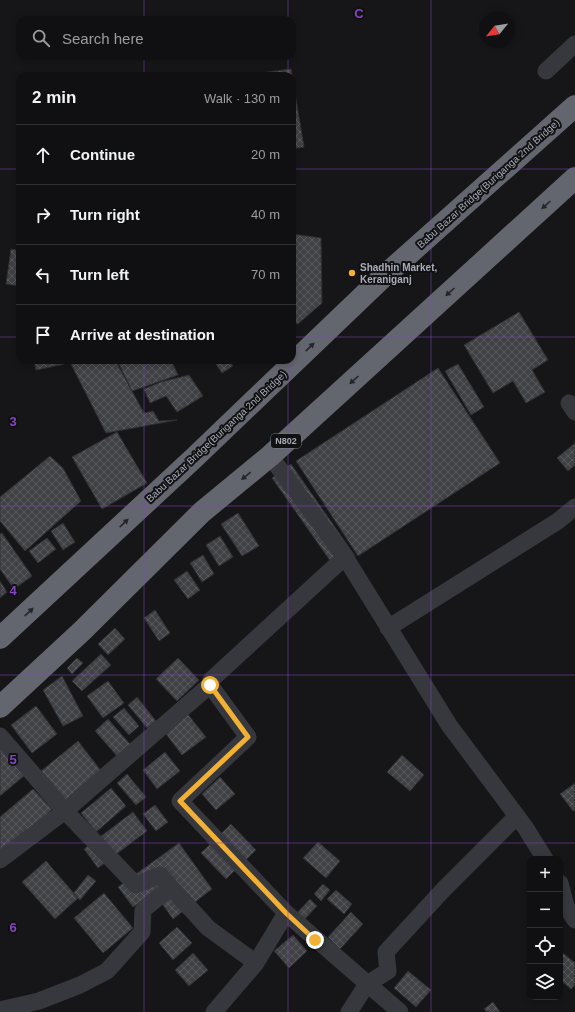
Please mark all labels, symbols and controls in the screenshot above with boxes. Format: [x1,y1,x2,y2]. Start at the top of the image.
text: C [354,6,364,21]
north arrow [479,12,515,48]
search box [16,16,296,60]
icon: search [30,27,52,49]
text: Search here [62,30,144,47]
text: 2 min [32,88,76,107]
text: Walk · 130 m [204,91,280,106]
street label: Babu Bazar Bridge(Buriganga 2nd Bridge) [415,117,562,250]
icon: ahead [32,144,54,166]
text: Continue [70,146,135,163]
text: 20 m [251,147,280,162]
one-way arrow [541,200,551,209]
icon: right [32,204,54,226]
text: Turn right [70,206,140,223]
text: 40 m [251,207,280,222]
place label: Shadhin Market, Keraniganj [360,262,437,285]
icon: left [32,264,54,286]
text: Turn left [70,266,129,283]
text: 70 m [251,267,280,282]
marker: Shadhin Market, Keraniganj [347,268,357,278]
one-way arrow [445,288,455,297]
icon: arrive [32,324,54,346]
text: Arrive at destination [70,326,215,343]
one-way arrow [305,342,315,352]
street label: Babu Bazar Bridge(Buriganga 2nd Bridge) [144,368,289,504]
one-way arrow [349,375,359,384]
text: 3 [9,414,17,429]
road number: N802 [271,434,301,448]
one-way arrow [241,471,252,480]
one-way arrow [119,519,129,528]
text: 4 [9,583,17,598]
one-way arrow [24,608,33,617]
route start [201,676,219,694]
text: 5 [9,752,17,767]
map controls [527,856,563,1000]
button: + [527,856,563,892]
button: − [527,892,563,928]
text: 6 [9,920,17,935]
button: locate [527,928,563,964]
route end [306,931,324,949]
button: layers [527,964,563,1000]

